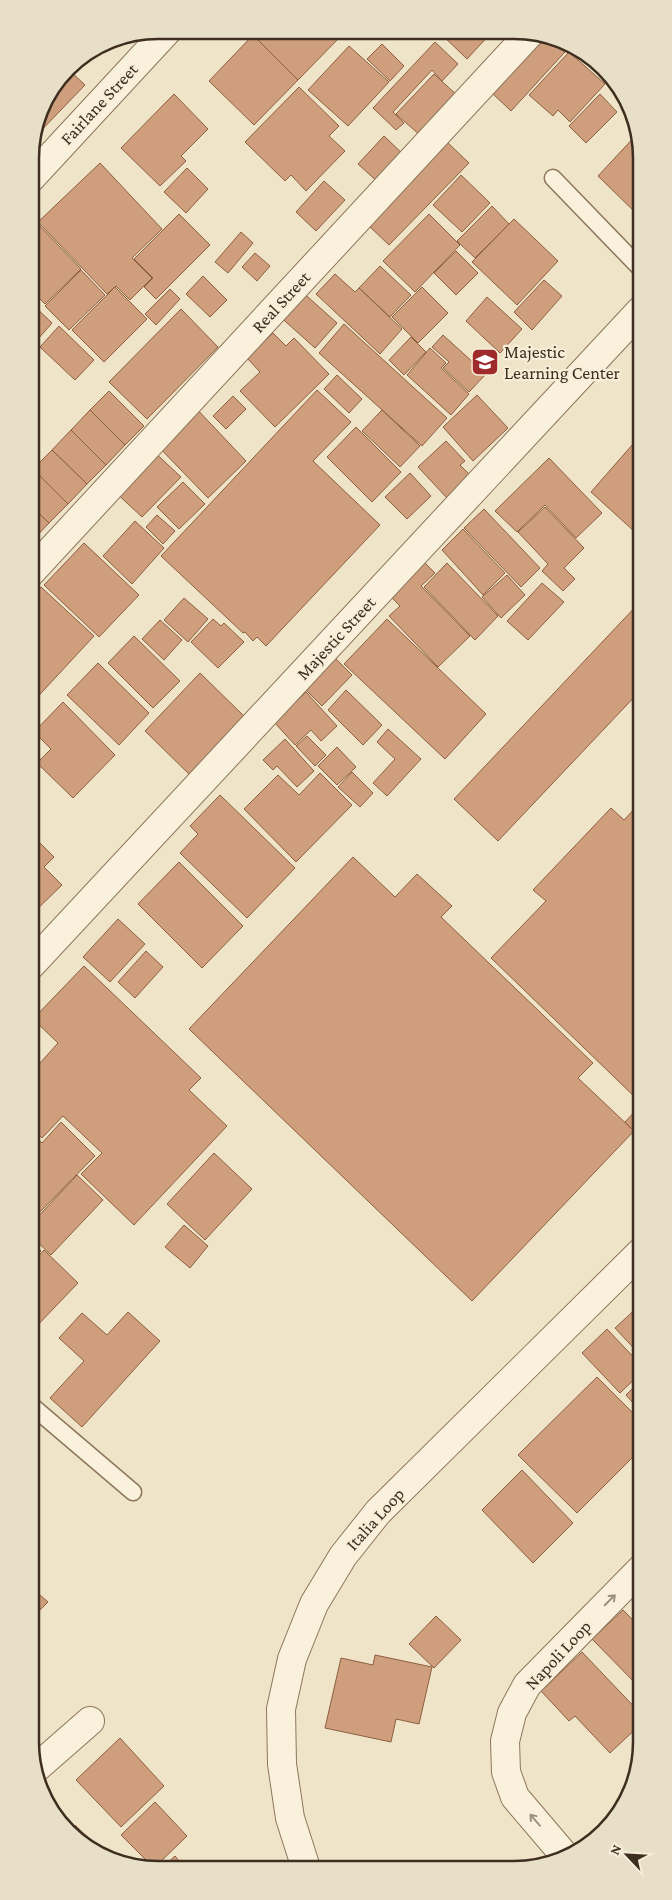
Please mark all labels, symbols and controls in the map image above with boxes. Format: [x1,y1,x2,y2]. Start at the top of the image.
street label: Fairlane Street [56,58,142,149]
street label: Real Street [248,267,315,337]
place label: Majestic Learning Center [504,342,621,383]
school or university icon: Majestic Learning Center [470,347,500,377]
street label: Majestic Street [292,592,381,684]
street label: Italia Loop [342,1484,408,1554]
one-way arrow [604,1595,616,1607]
street label: Napoli Loop [521,1616,595,1694]
one-way arrow [530,1814,541,1827]
north arrow [602,1830,652,1880]
text: N [606,1841,625,1857]

